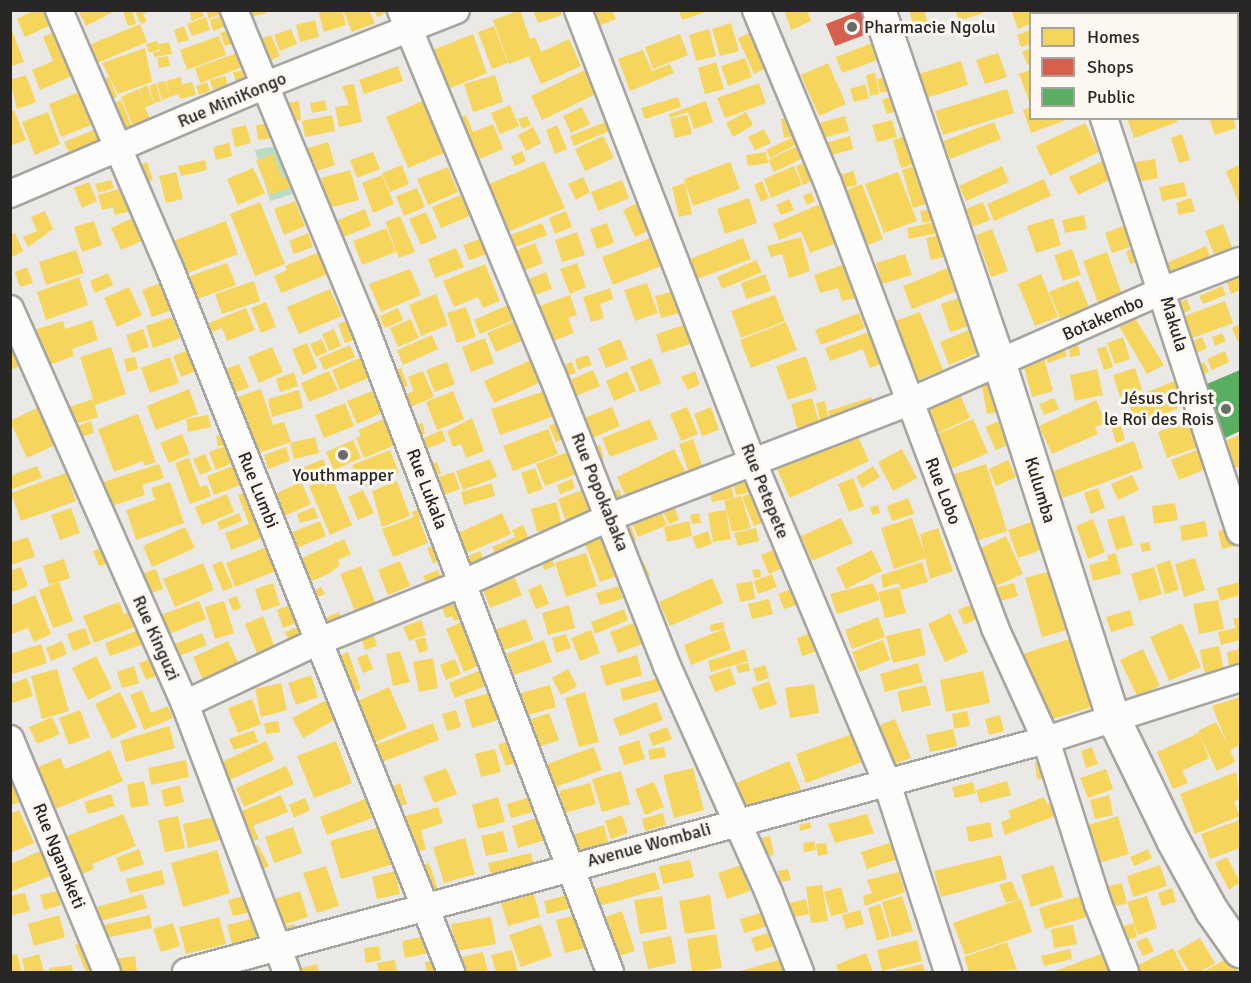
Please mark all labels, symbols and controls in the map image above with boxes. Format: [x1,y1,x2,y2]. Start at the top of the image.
legend [1029,12,1239,120]
place label: Pharmacie Ngolu [864,16,996,38]
marker: Pharmacie Ngolu [845,20,859,34]
text: Homes [1087,26,1140,48]
text: Shops [1087,56,1134,78]
street label: Rue MiniKongo [174,67,290,133]
text: Public [1087,86,1135,108]
street label: Botakembo [1059,291,1147,345]
street label: Makula [1155,294,1193,354]
place label: Jésus Christ le Roi des Rois [1104,388,1214,430]
marker: Jésus Christ le Roi des Rois [1219,402,1233,416]
street label: Rue Popokabaka [566,429,634,555]
street label: Rue Petepete [736,440,794,542]
street label: Rue Lukala [402,446,452,532]
marker: Youthmapper [336,448,350,462]
street label: Rue Lumbi [233,449,283,531]
street label: Rue Lobo [920,454,966,528]
street label: Kulumba [1020,454,1060,526]
place label: Youthmapper [292,464,394,486]
street label: Rue Kinguzi [128,592,184,684]
street label: Rue Nganaketi [28,800,90,912]
street label: Avenue Wombali [585,818,713,872]

